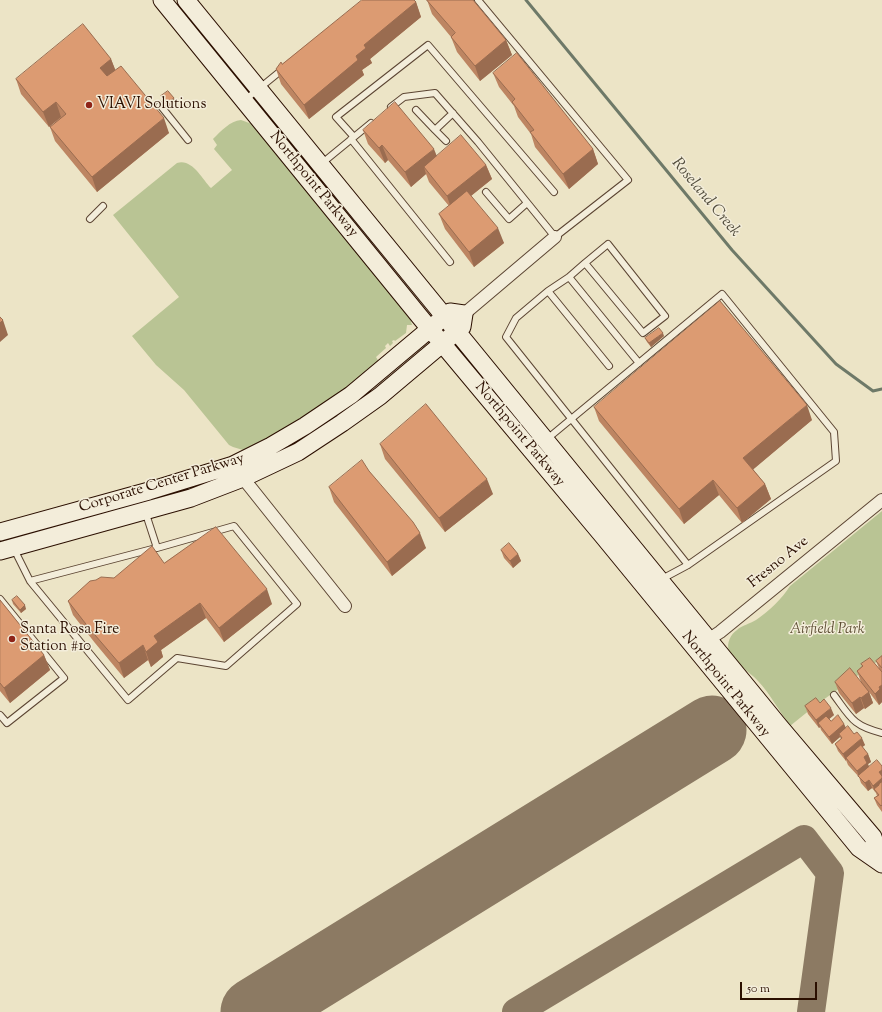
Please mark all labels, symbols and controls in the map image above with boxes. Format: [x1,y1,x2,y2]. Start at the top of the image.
place label: VIAVI Solutions [97,96,206,114]
marker: VIAVI Solutions [84,100,94,110]
street label: Northpoint Parkway [265,128,361,242]
water label: Roseland Creek [666,155,744,241]
street label: Northpoint Parkway [470,379,568,491]
street label: Corporate Center Parkway [77,450,247,518]
street label: Fresno Ave [745,533,813,593]
place label: Santa Rosa Fire Station #10 [20,621,119,656]
park label: Airfield Park [790,621,864,639]
street label: Northpoint Parkway [677,628,773,742]
marker: Santa Rosa Fire Station #10 [7,634,17,644]
scale bar [742,974,819,1000]
text: 50 m [747,980,770,998]

